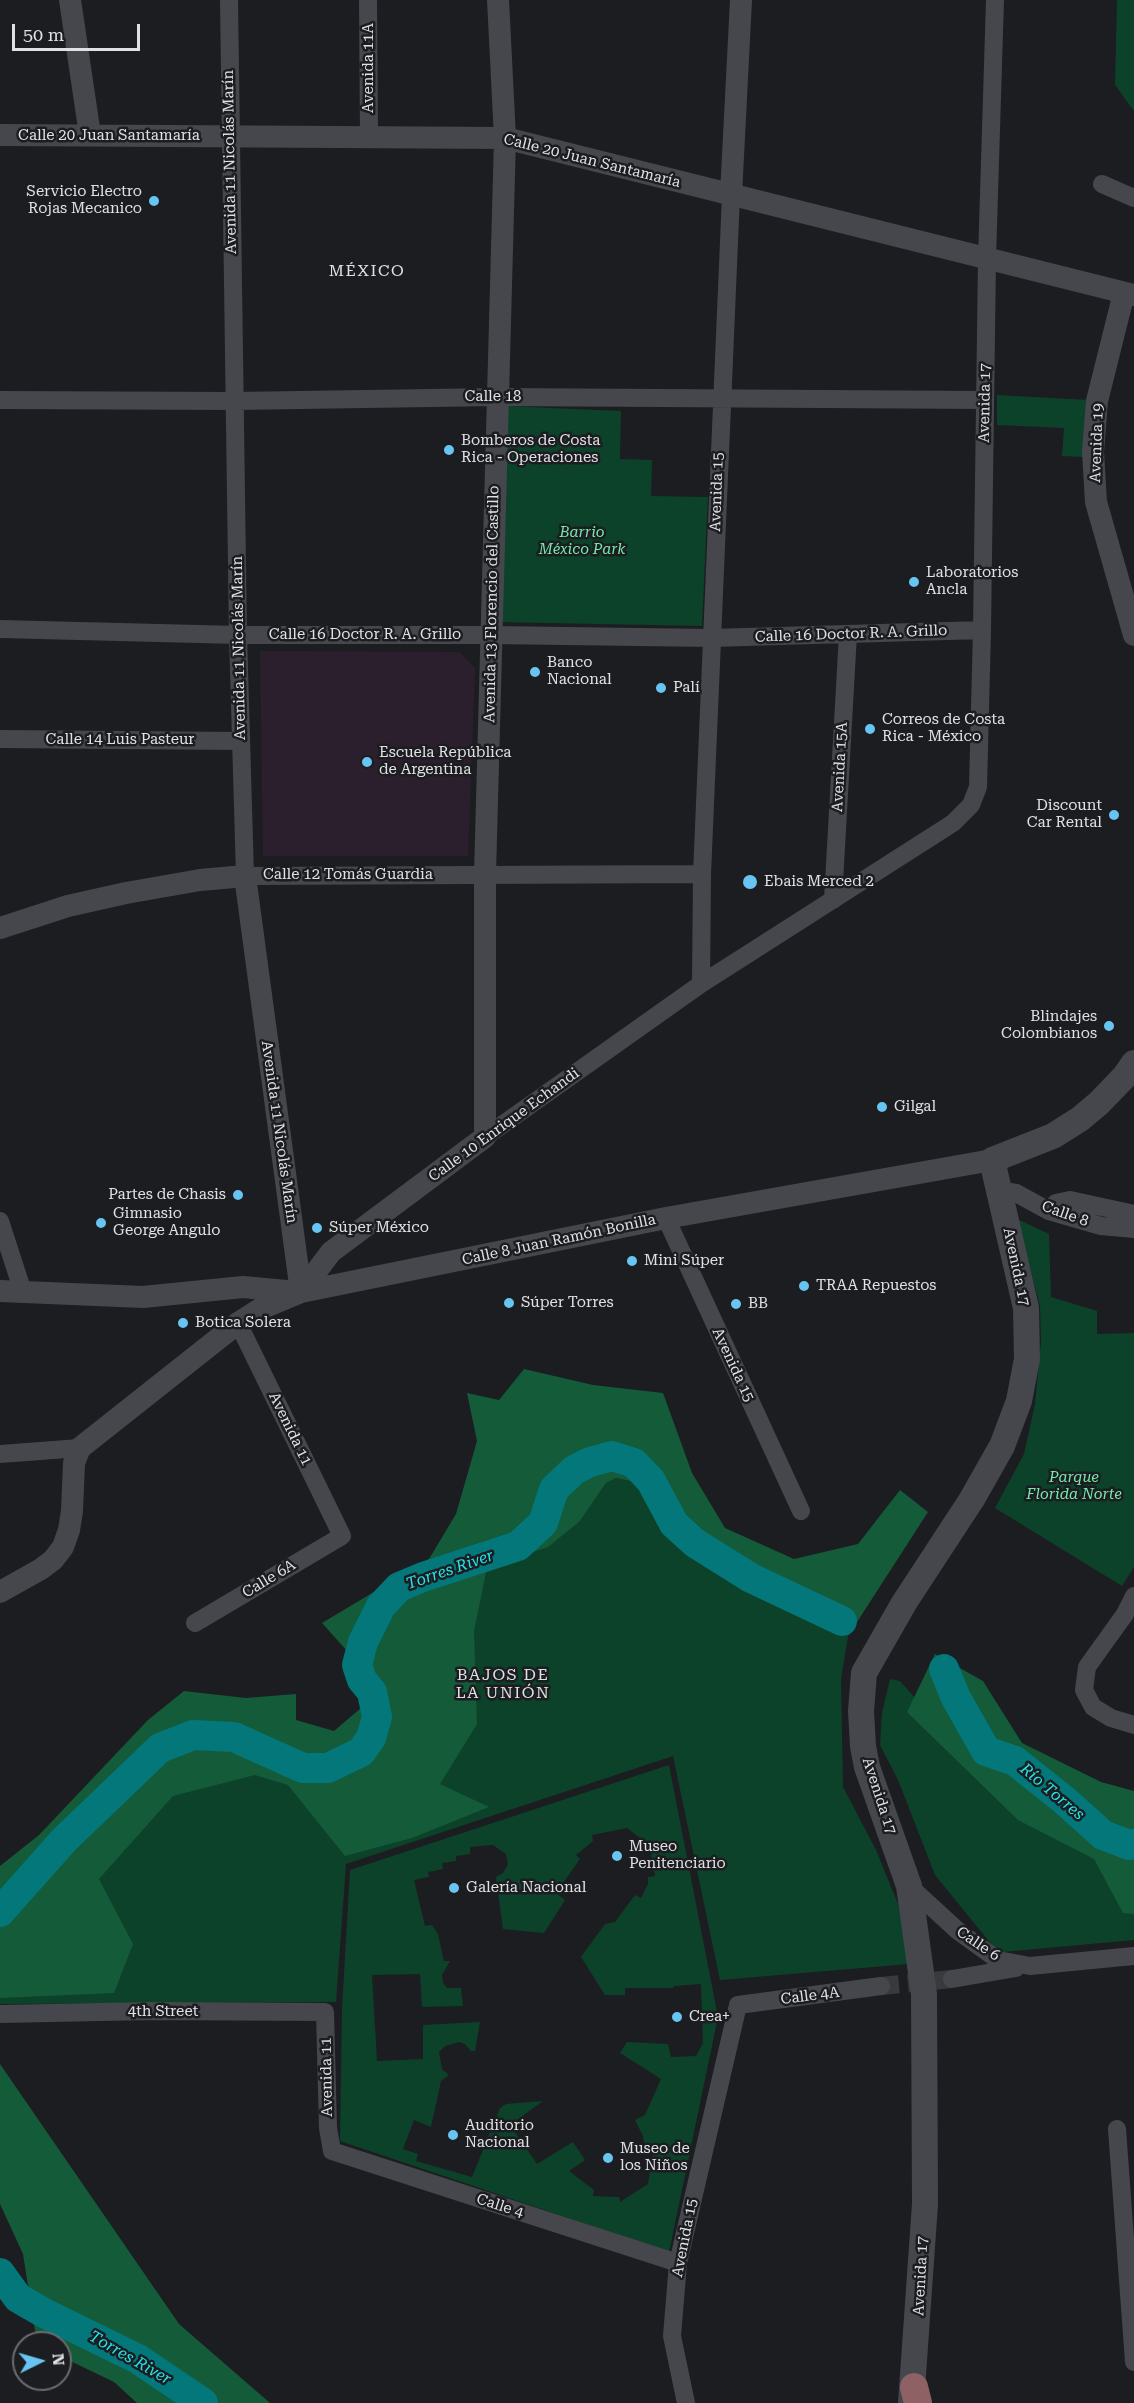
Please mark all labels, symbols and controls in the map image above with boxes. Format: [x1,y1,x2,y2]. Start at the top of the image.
scale bar [15,12,142,50]
street label: Avenida 11A [360,23,378,113]
text: 50 m [23,24,64,45]
street label: Avenida 11 Nicolás Marín [219,70,241,254]
street label: Calle 20 Juan Santamaría [18,127,200,145]
street label: Calle 20 Juan Santamaría [502,130,682,192]
place label: Servicio Electro Rojas Mecanico [26,183,142,218]
marker: Servicio Electro Rojas Mecanico [147,194,161,208]
district label: MÉXICO [329,261,405,281]
street label: Avenida 17 [975,363,995,443]
street label: Calle 18 [465,388,521,406]
street label: Avenida 19 [1087,403,1107,483]
place label: Bomberos de Costa Rica - Operaciones [461,432,600,467]
marker: Bomberos de Costa Rica - Operaciones [442,443,456,457]
street label: Avenida 15 [707,452,727,532]
street label: Avenida 13 Florencio del Castillo [481,485,503,723]
park label: Barrio México Park [539,524,625,559]
street label: Avenida 11 Nicolás Marín [228,556,250,740]
place label: Laboratorios Ancla [926,564,1018,599]
marker: Laboratorios Ancla [907,575,921,589]
street label: Calle 16 Doctor R. A. Grillo [754,622,948,646]
street label: Calle 16 Doctor R. A. Grillo [269,626,461,644]
place label: Banco Nacional [547,654,612,689]
marker: Banco Nacional [528,665,542,679]
place label: Palí [673,679,700,697]
marker: Palí [654,681,668,695]
place label: Correos de Costa Rica - México [882,711,1005,746]
street label: Avenida 15A [829,722,851,812]
marker: Correos de Costa Rica - México [863,722,877,736]
street label: Calle 14 Luis Pasteur [46,731,194,749]
place label: Escuela República de Argentina [379,744,511,779]
marker: Escuela República de Argentina [360,755,374,769]
place label: Discount Car Rental [1027,797,1102,832]
marker: Discount Car Rental [1107,808,1121,822]
street label: Calle 12 Tomás Guardia [263,866,433,884]
marker: Ebais Merced 2 [741,873,759,891]
place label: Ebais Merced 2 [764,873,874,891]
place label: Blindajes Colombianos [1001,1008,1097,1043]
marker: Blindajes Colombianos [1102,1019,1116,1033]
street label: Avenida 11 Nicolás Marín [257,1040,301,1224]
street label: Calle 10 Enrique Echandi [425,1064,583,1186]
place label: Gilgal [894,1098,936,1116]
marker: Gilgal [875,1100,889,1114]
place label: Partes de Chasis [108,1186,226,1204]
marker: Partes de Chasis [231,1188,245,1202]
street label: Calle 8 [1039,1197,1091,1231]
place label: Gimnasio George Angulo [113,1205,220,1240]
street label: Calle 8 Juan Ramón Bonilla [461,1211,657,1269]
marker: Gimnasio George Angulo [94,1216,108,1230]
place label: Súper México [329,1219,429,1237]
marker: Súper México [310,1221,324,1235]
street label: Avenida 17 [999,1226,1033,1308]
place label: Mini Súper [644,1252,724,1270]
marker: Mini Súper [625,1254,639,1268]
place label: TRAA Repuestos [816,1277,936,1295]
marker: TRAA Repuestos [797,1279,811,1293]
place label: Súper Torres [521,1294,614,1312]
place label: BB [748,1295,768,1313]
marker: Súper Torres [502,1296,516,1310]
marker: BB [729,1297,743,1311]
place label: Botica Solera [195,1314,291,1332]
marker: Botica Solera [176,1316,190,1330]
street label: Avenida 15 [708,1325,758,1405]
street label: Avenida 11 [264,1389,316,1469]
park label: Parque Florida Norte [1026,1469,1122,1504]
water label: Torres River [404,1546,496,1594]
street label: Calle 6A [239,1556,299,1602]
district label: BAJOS DE LA UNIÓN [456,1665,550,1703]
street label: Avenida 17 [858,1755,900,1837]
water label: Río Torres [1016,1760,1088,1824]
place label: Museo Penitenciario [629,1838,726,1873]
marker: Museo Penitenciario [610,1849,624,1863]
place label: Galería Nacional [466,1879,586,1897]
marker: Galería Nacional [447,1881,461,1895]
street label: Calle 6 [953,1923,1003,1965]
street label: Calle 4A [780,1983,840,2009]
street label: 4th Street [128,2003,198,2021]
place label: Crea+ [689,2008,730,2026]
marker: Crea+ [670,2010,684,2024]
street label: Avenida 11 [317,2037,337,2117]
place label: Auditorio Nacional [465,2117,534,2152]
marker: Auditorio Nacional [446,2128,460,2142]
place label: Museo de los Niños [620,2140,690,2175]
marker: Museo de los Niños [601,2151,615,2165]
street label: Calle 4 [474,2190,526,2222]
street label: Avenida 15 [669,2197,701,2279]
street label: Avenida 17 [910,2236,932,2316]
water label: Torres River [86,2327,174,2389]
north arrow [12,2331,72,2391]
text: N [48,2353,68,2367]

